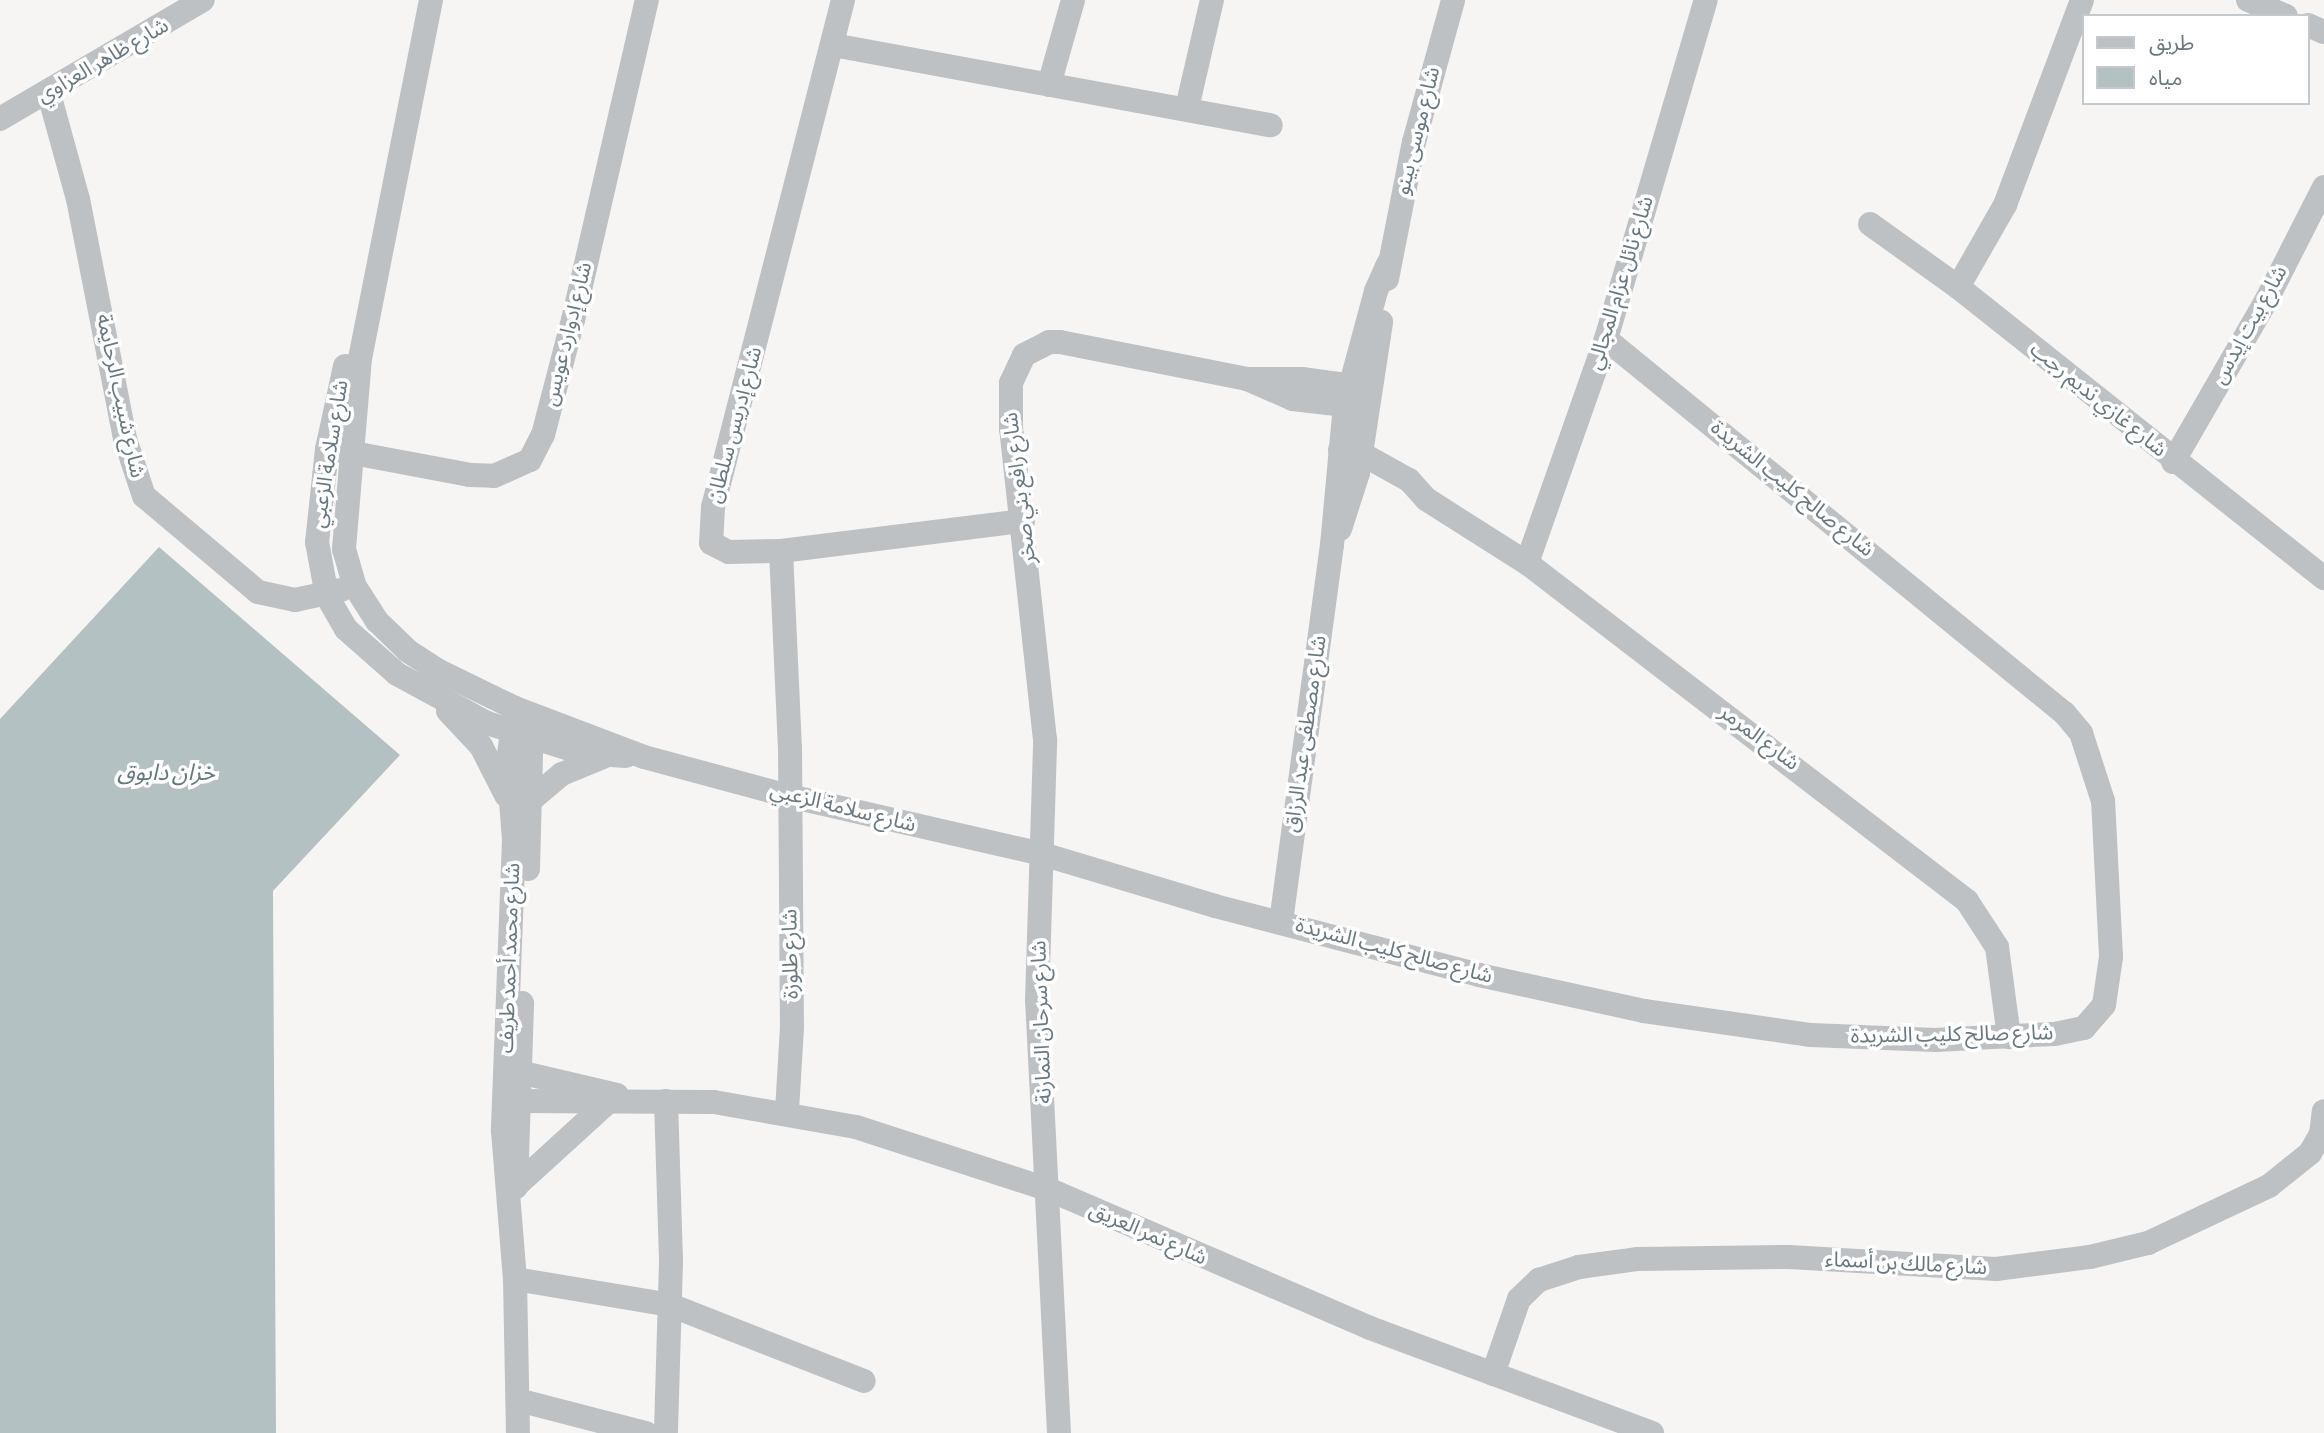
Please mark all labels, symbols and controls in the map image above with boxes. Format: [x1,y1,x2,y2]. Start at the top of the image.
street label: شارع ظاهر العزاوي [33,13,173,109]
legend [2082,14,2310,105]
text: طريق [2149,31,2194,56]
street label: شارع موسى بينو [1390,64,1446,198]
text: مياه [2149,66,2182,91]
street label: شارع نائل عزام المجالي [1583,193,1659,373]
street label: شارع إدوارد عويس [538,259,598,409]
street label: شارع بيت إيدس [2207,261,2293,389]
street label: شارع شبيب الرحايمة [90,312,150,480]
street label: شارع غازي نديم رجب [2025,337,2171,463]
street label: شارع إدريس سلطان [702,344,768,506]
street label: شارع سلامة الزعبي [306,378,354,530]
street label: شارع رافع بني صخر [998,411,1042,565]
street label: شارع صالح كليب الشريدة [1705,415,1879,563]
street label: شارع مصطفى عبد الرزاق [1280,634,1332,834]
street label: شارع المرمر [1714,700,1804,776]
water label: خزان دابوق [117,759,215,787]
street label: شارع سلامة الزعبي [767,778,919,838]
street label: شارع محمد أحمد طريف [494,862,526,1054]
street label: شارع طلوزة [778,909,804,999]
street label: شارع صالح كليب الشريدة [1293,913,1495,989]
street label: شارع سرحان النمارنة [1027,940,1057,1104]
street label: شارع صالح كليب الشريدة [1850,1021,2054,1049]
street label: شارع نمر العريق [1085,1197,1211,1271]
street label: شارع مالك بن أسماء [1824,1247,1988,1281]

